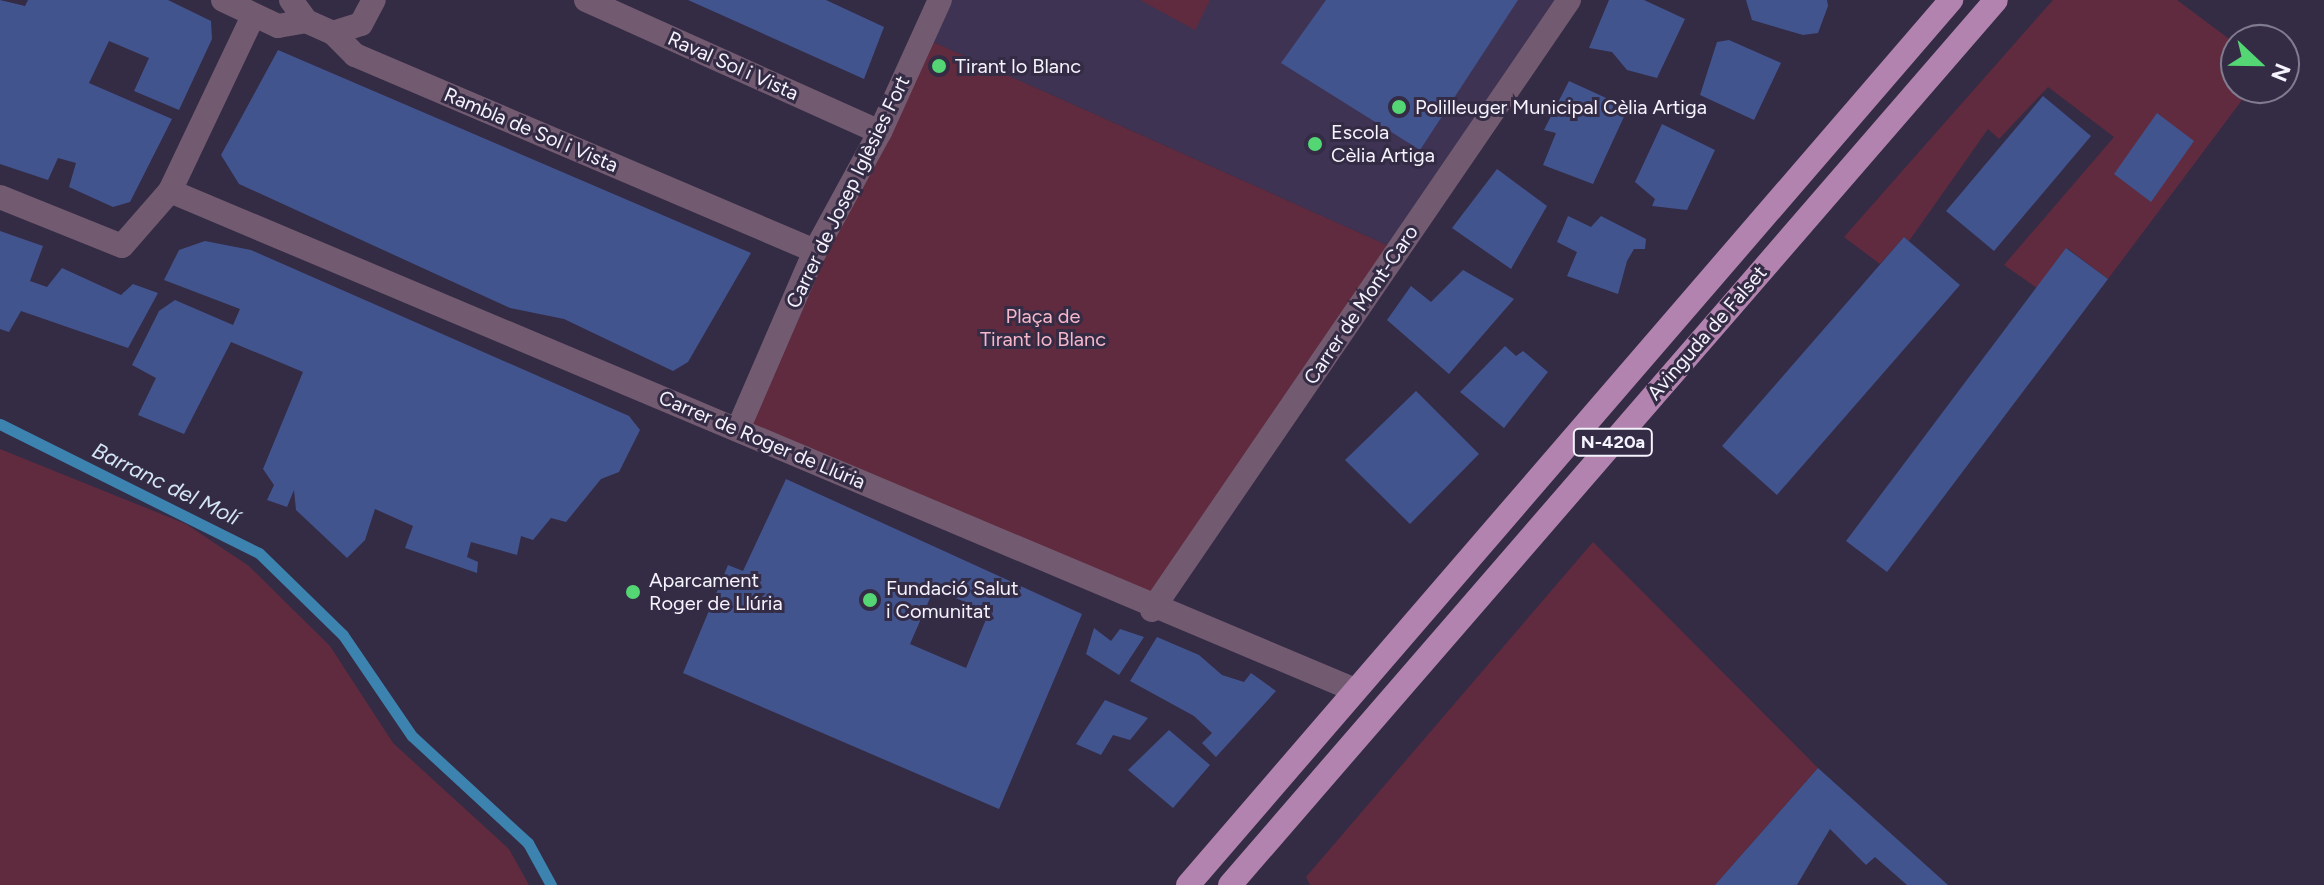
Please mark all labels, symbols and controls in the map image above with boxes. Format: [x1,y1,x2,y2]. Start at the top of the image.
north arrow [2220,24,2300,104]
street label: Raval Sol i Vista [664,26,802,106]
place label: Tirant lo Blanc [955,54,1081,78]
marker: Tirant lo Blanc [930,57,948,75]
text: N [2265,59,2297,85]
street label: Carrer de Josep Iglèsies Fort [781,72,915,312]
street label: Rambla de Sol i Vista [440,82,622,178]
place label: Polilleuger Municipal Cèlia Artiga [1415,95,1707,119]
marker: Polilleuger Municipal Cèlia Artiga [1390,98,1408,116]
place label: Escola Cèlia Artiga [1331,120,1435,167]
marker: Escola Cèlia Artiga [1306,135,1324,153]
street label: Carrer de Mont-Caro [1299,221,1423,389]
street label: Avinguda de Falset [1642,261,1772,405]
park label: Plaça de Tirant lo Blanc [980,304,1106,351]
street label: Carrer de Roger de Llúria [655,386,869,494]
road number: N-420a [1571,428,1655,456]
water label: Barranc del Molí [88,437,244,531]
place label: Aparcament Roger de Llúria [649,568,783,615]
place label: Fundació Salut i Comunitat [886,576,1018,623]
marker: Aparcament Roger de Llúria [624,583,642,601]
marker: Fundació Salut i Comunitat [861,591,879,609]

